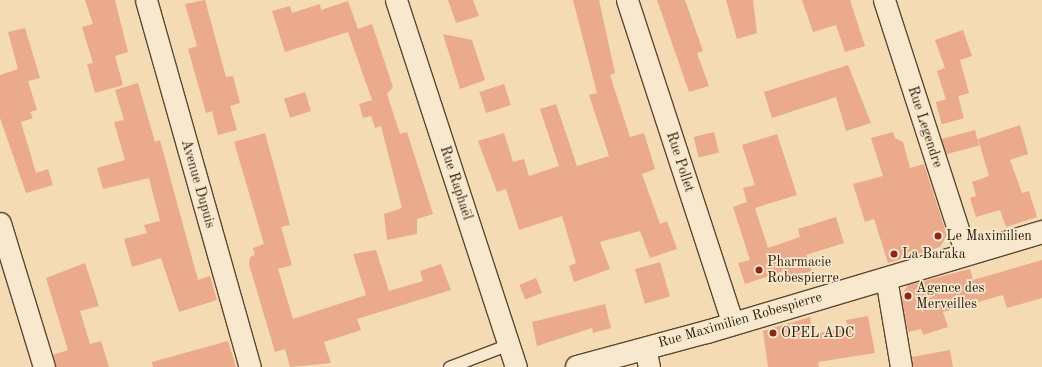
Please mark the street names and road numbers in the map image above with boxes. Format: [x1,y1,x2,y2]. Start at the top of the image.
street label: Rue Legendre [904,84,946,170]
street label: Rue Pollet [662,130,698,194]
street label: Avenue Dupuis [177,138,219,230]
street label: Rue Raphaël [436,144,476,222]
street label: Rue Maximilien Robespierre [656,288,824,352]

